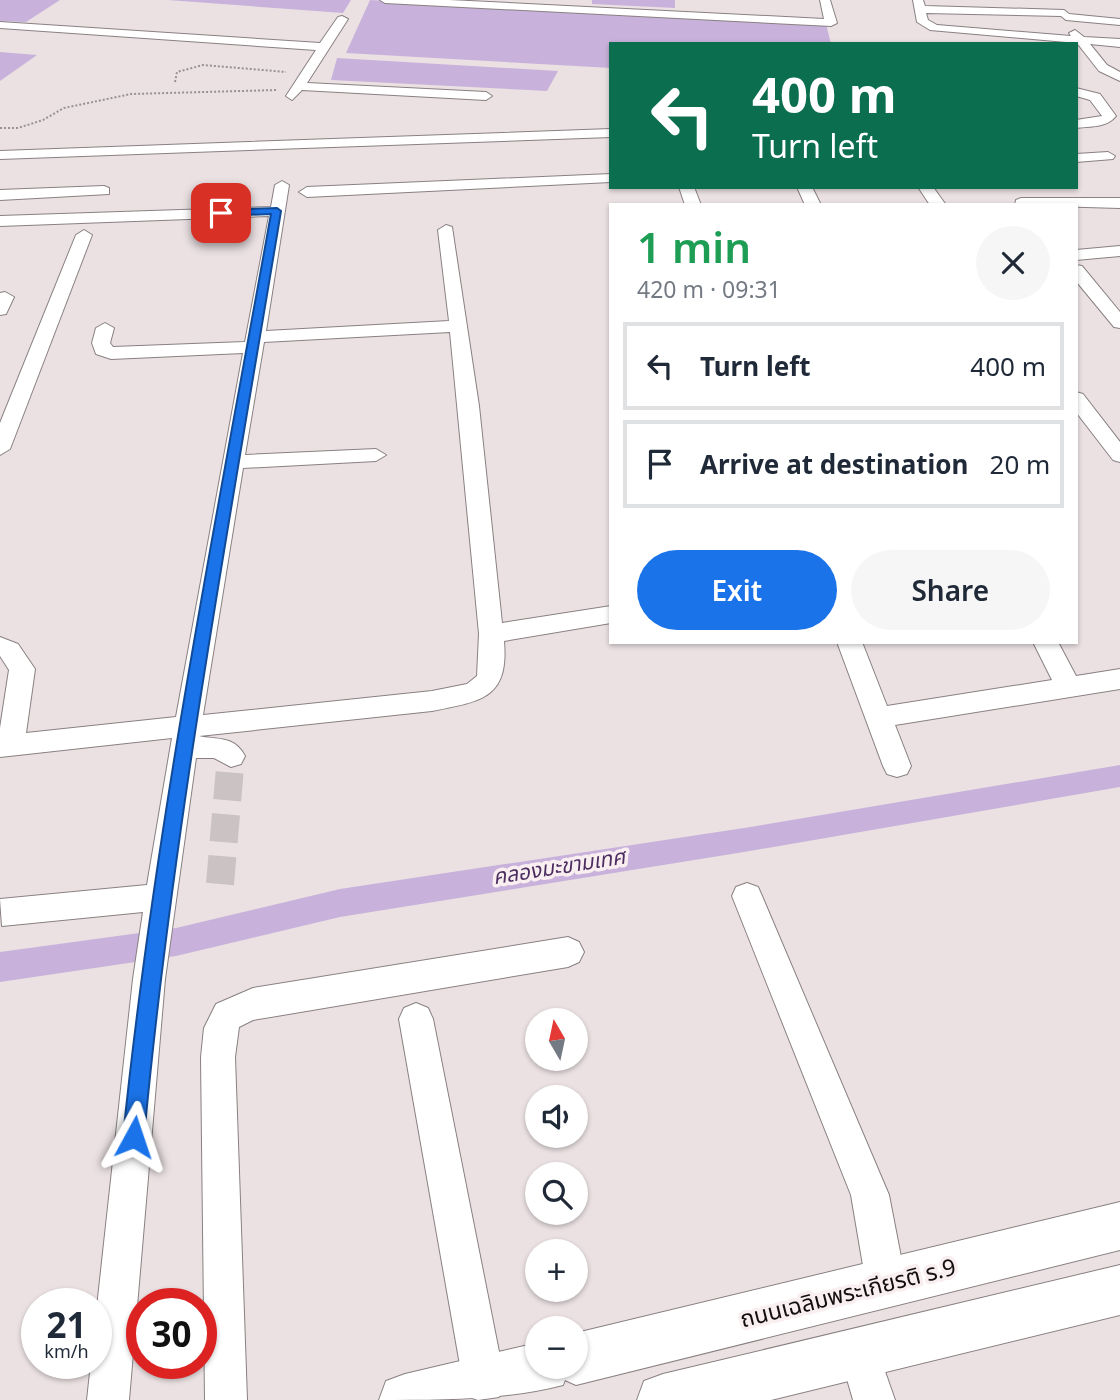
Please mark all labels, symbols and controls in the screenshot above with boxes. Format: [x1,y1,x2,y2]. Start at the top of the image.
text: 400 m [752,61,897,127]
icon: left [637,70,728,161]
text: Turn left [752,124,878,167]
pin [191,183,251,243]
icon: arrive [202,194,240,232]
text: 1 min [637,218,751,275]
button: close [976,226,1050,300]
text: 420 m · 09:31 [637,273,781,305]
icon: left [641,347,679,385]
text: Turn left [700,348,811,384]
text: 400 m [970,348,1046,384]
icon: arrive [641,445,679,483]
text: Arrive at destination [700,446,969,482]
text: 20 m [990,446,1050,482]
button: Exit [637,550,837,630]
button: Share [851,550,1050,630]
water label: คลองมะขามเทศ [491,841,630,890]
north arrow [525,1008,588,1071]
map controls [525,1008,588,1379]
button: sound [525,1085,588,1148]
position arrow [97,1100,171,1174]
button: search [525,1162,588,1225]
button: + [525,1239,588,1302]
street label: ถนนเฉลิมพระเกียรติ ร.9 [737,1250,959,1334]
speed limit sign: 30 [126,1288,217,1379]
text: 21 [46,1301,87,1348]
button: − [525,1316,588,1379]
text: km/h [44,1339,89,1363]

